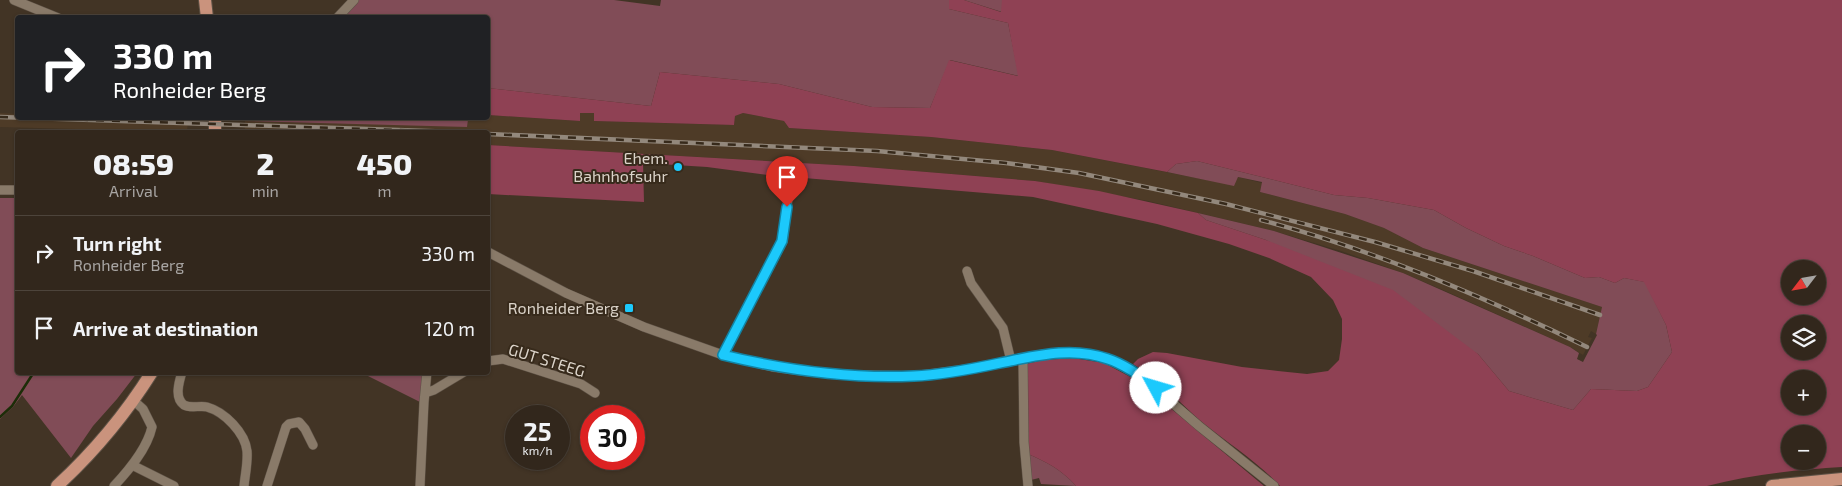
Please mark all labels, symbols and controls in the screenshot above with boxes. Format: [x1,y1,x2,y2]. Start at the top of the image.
text: 330 m [113,34,213,76]
icon: right [30,35,95,100]
text: Ronheider Berg [113,76,266,102]
text: 08:59 [93,145,174,181]
text: 2 [256,145,274,181]
text: 450 [357,145,412,181]
place label: Ehem. Bahnhofsuhr [573,148,669,185]
pin [766,156,808,207]
marker: Ehem. Bahnhofsuhr [672,161,684,173]
icon: arrive [773,163,801,191]
text: Arrival [109,181,158,200]
text: min [252,181,279,200]
text: m [377,181,391,200]
text: Turn right [73,232,161,255]
icon: right [30,239,58,267]
text: 330 m [422,242,475,265]
text: Ronheider Berg [73,255,184,274]
north arrow [1781,260,1826,305]
map controls [1781,260,1826,470]
place label: Ronheider Berg [508,298,619,317]
marker: Ronheider Berg [623,302,635,314]
icon: arrive [30,314,58,342]
button: layers [1781,315,1826,360]
text: Arrive at destination [73,317,258,340]
text: 120 m [424,317,475,340]
street label: GUT STEEG [506,339,588,380]
position arrow [1129,361,1181,413]
button: + [1781,370,1826,415]
speed limit sign: 30 [580,405,645,470]
text: 25 [523,416,552,446]
button: − [1781,425,1826,470]
text: km/h [523,443,552,457]

